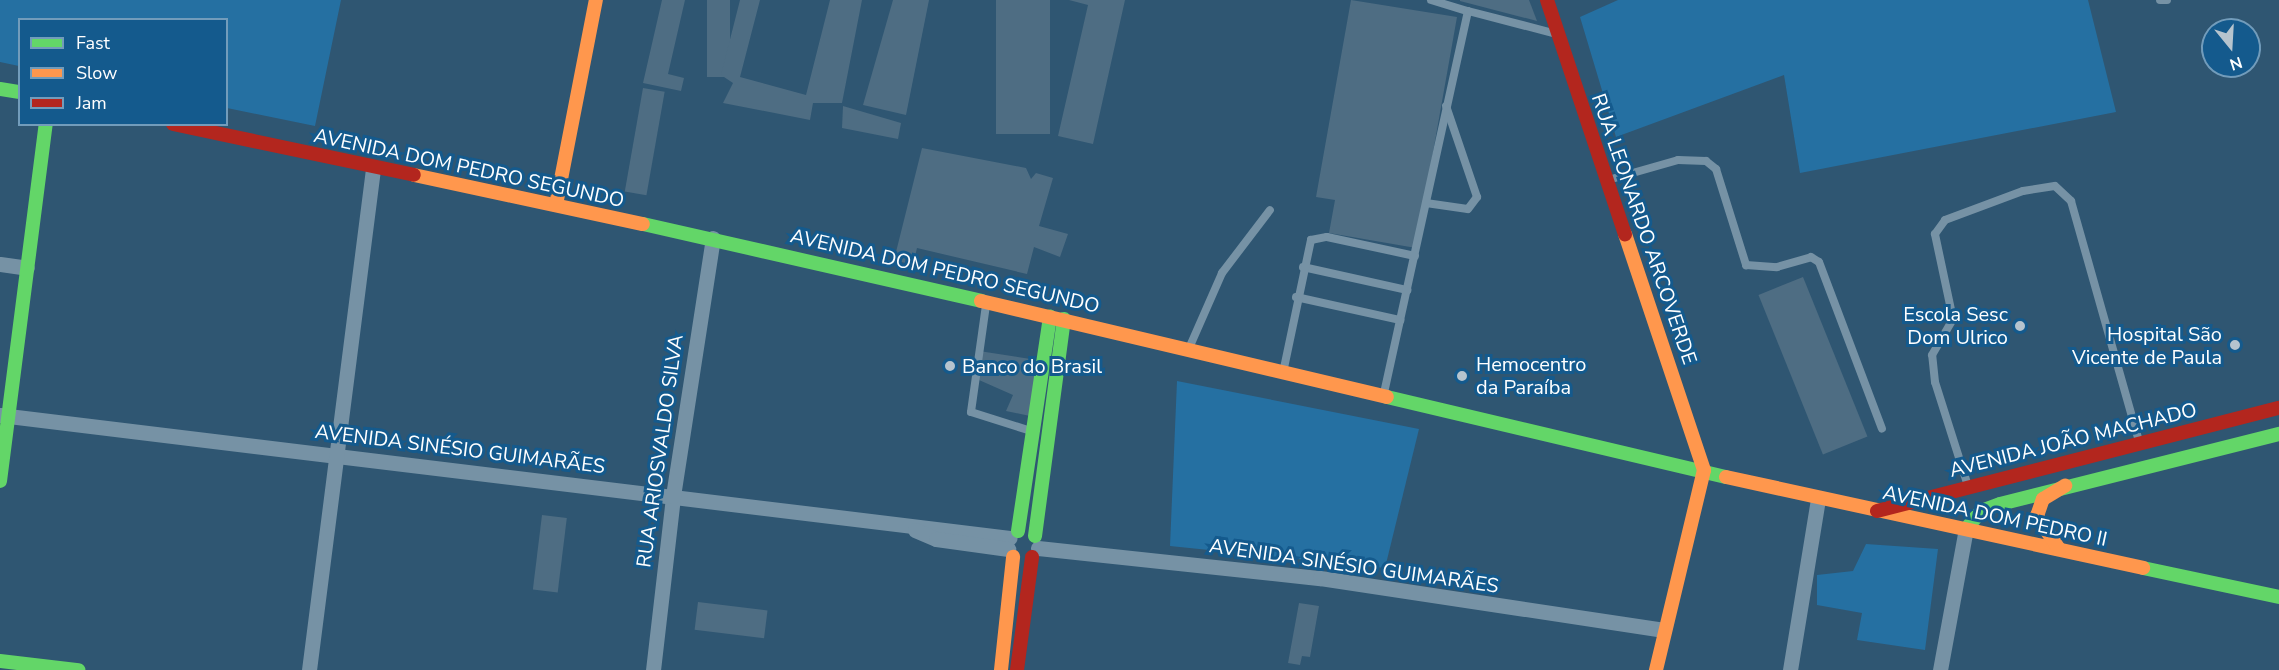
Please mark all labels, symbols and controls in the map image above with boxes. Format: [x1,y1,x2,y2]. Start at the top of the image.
legend [18,18,228,126]
north arrow [2201,18,2261,78]
text: Fast [76,31,110,55]
text: N [2227,51,2245,76]
text: Slow [76,61,117,85]
text: Jam [76,91,107,115]
street label: RUA LEONARDO ARCOVERDE [1586,91,1702,367]
street label: AVENIDA DOM PEDRO SEGUNDO [312,123,626,213]
street label: AVENIDA DOM PEDRO SEGUNDO [788,224,1102,318]
place label: Escola Sesc Dom Ulrico [1903,302,2008,349]
marker: Escola Sesc Dom Ulrico [2013,319,2027,333]
place label: Hospital São Vicente de Paula [2072,322,2222,369]
street label: RUA ARIOSVALDO SILVA [632,333,688,569]
marker: Hospital São Vicente de Paula [2226,336,2244,354]
place label: Hemocentro da Paraíba [1476,352,1586,399]
place label: Banco do Brasil [962,354,1102,378]
marker: Banco do Brasil [943,359,957,373]
marker: Hemocentro da Paraíba [1453,367,1471,385]
street label: AVENIDA JOÃO MACHADO [1947,398,2199,482]
street label: AVENIDA SINÉSIO GUIMARÃES [314,419,606,479]
street label: AVENIDA DOM PEDRO II [1881,480,2109,552]
street label: AVENIDA SINÉSIO GUIMARÃES [1208,534,1500,598]

